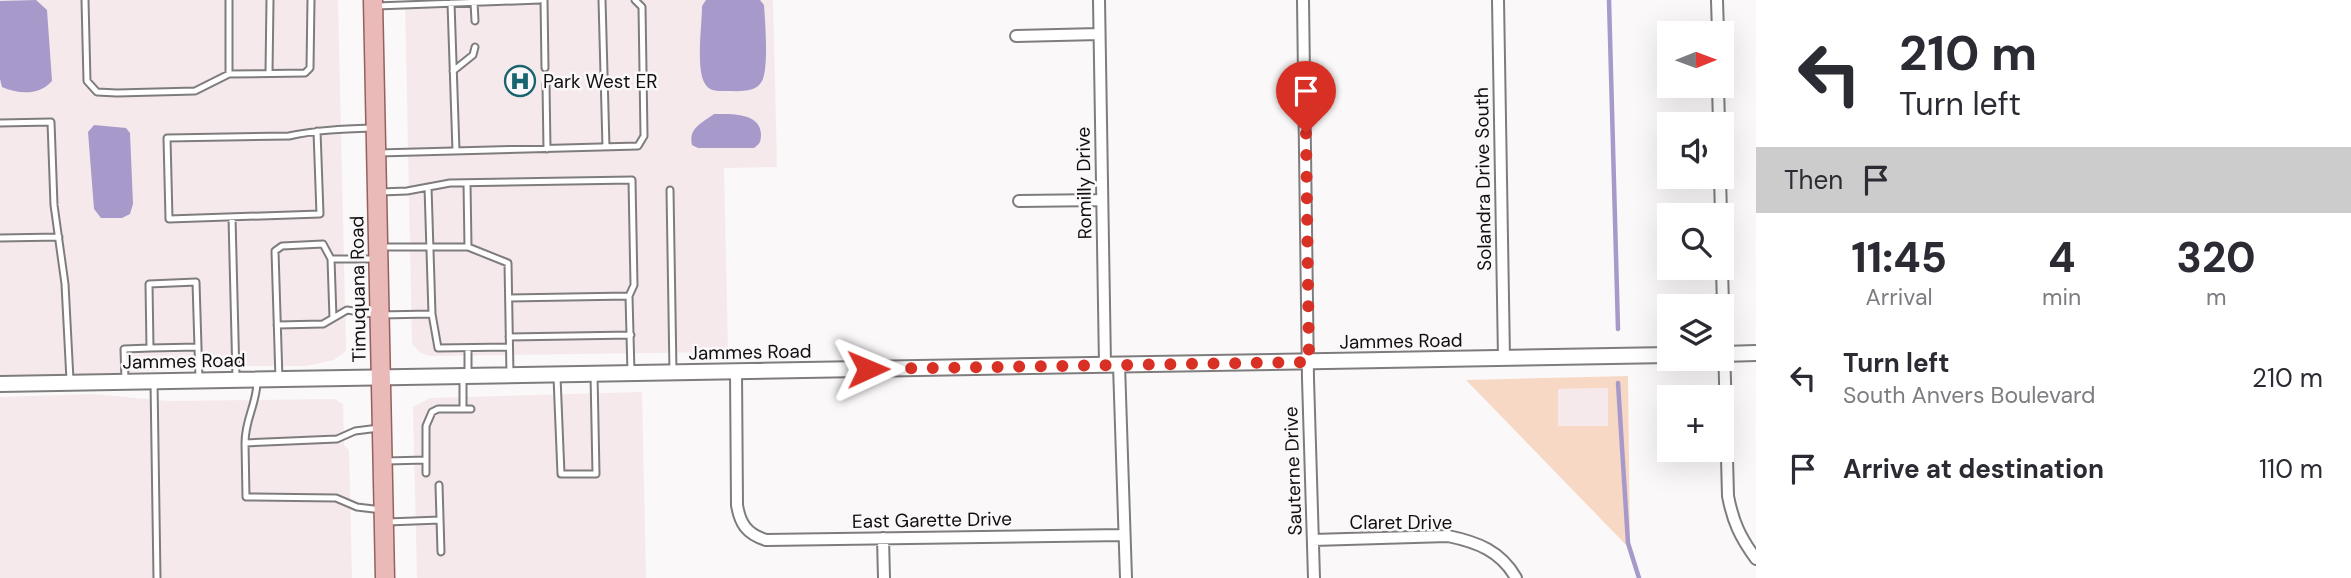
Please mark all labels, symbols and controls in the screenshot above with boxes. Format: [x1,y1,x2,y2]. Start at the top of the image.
north arrow [1657,21,1734,98]
map controls [1657,21,1734,462]
text: 210 m [1899,21,2037,85]
icon: left [1784,28,1875,119]
pin [1276,61,1336,133]
hospital icon: Park West ER [503,64,537,98]
place label: Park West ER [543,69,657,94]
icon: arrive [1287,72,1325,110]
text: Turn left [1899,83,2021,125]
street label: Solandra Drive South [1469,87,1497,271]
button: sound [1657,112,1734,189]
street label: Romilly Drive [1071,127,1097,239]
icon: arrive [1857,161,1895,199]
text: Then [1784,163,1843,197]
button: search [1657,203,1734,280]
street label: Timuquana Road [344,215,372,363]
text: 11:45 [1851,230,1947,285]
text: 4 [2048,230,2075,285]
text: 320 [2177,230,2256,285]
text: Arrival [1866,282,1933,312]
text: min [2042,282,2081,312]
text: m [2206,282,2226,312]
button: layers [1657,294,1734,371]
street label: Jammes Road [1339,327,1463,355]
position arrow [831,332,905,406]
street label: Jammes Road [688,338,812,366]
text: Turn left [1843,346,1950,380]
street label: Jammes Road [122,347,246,375]
icon: left [1784,359,1822,397]
text: 210 m [2252,361,2323,395]
text: South Anvers Boulevard [1843,380,2096,410]
button: + [1657,385,1734,462]
street label: Sauterne Drive [1278,406,1308,536]
icon: arrive [1784,450,1822,488]
text: Arrive at destination [1843,452,2104,486]
text: 110 m [2259,452,2323,486]
street label: East Garette Drive [852,506,1012,534]
street label: Claret Drive [1350,510,1452,535]

